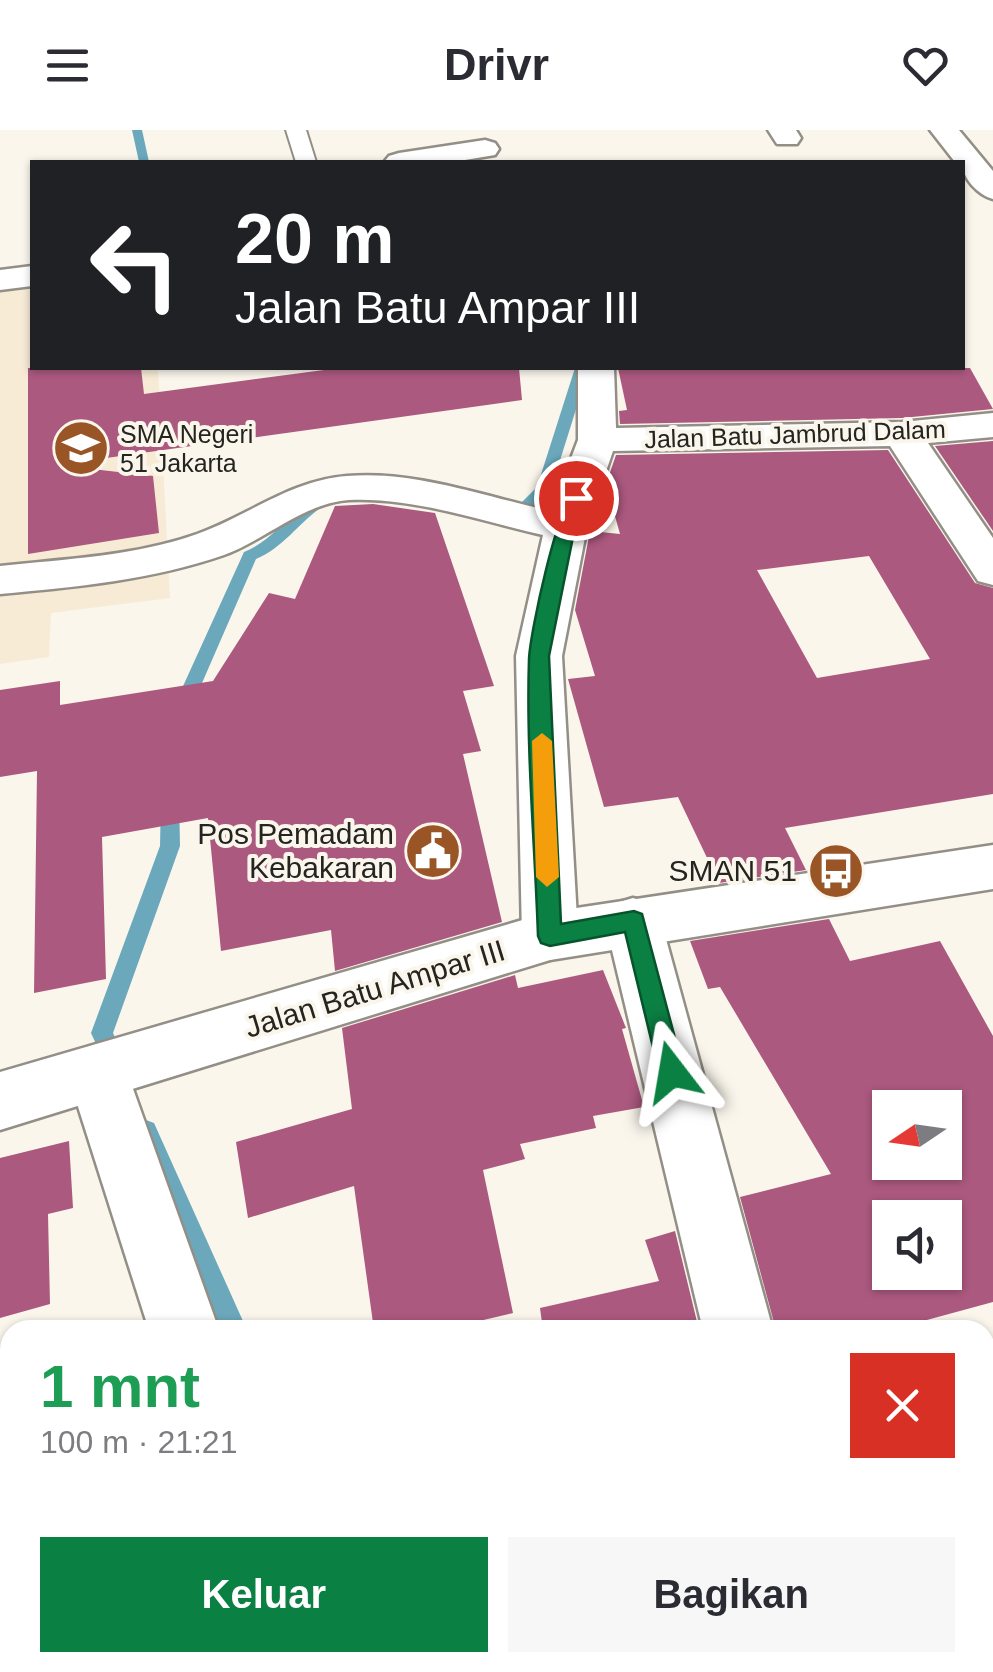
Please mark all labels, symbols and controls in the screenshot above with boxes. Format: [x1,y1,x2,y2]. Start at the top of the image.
icon: menu [40,38,95,93]
icon: heart [898,38,953,93]
text: Drivr [444,39,549,90]
icon: left [70,200,200,330]
text: 20 m [235,200,395,278]
text: Jalan Batu Ampar III [235,282,640,333]
street label: Jalan Batu Jambrud Dalam [644,415,946,453]
school or university icon: SMA Negeri 51 Jakarta [51,418,111,478]
place label: SMA Negeri 51 Jakarta [120,420,253,477]
pin [534,456,619,541]
icon: arrive [549,471,604,526]
place label: Pos Pemadam Kebakaran [197,817,394,884]
public building icon: Pos Pemadam Kebakaran [403,821,463,881]
bus stop icon: SMAN 51 [806,841,866,901]
place label: SMAN 51 [669,854,797,887]
street label: Jalan Batu Ampar III [241,933,509,1044]
position arrow [620,1020,724,1124]
north arrow [872,1090,962,1180]
map controls [872,1090,962,1290]
button: sound [872,1200,962,1290]
text: 1 mnt [40,1353,200,1420]
button: close [850,1353,955,1458]
text: 100 m · 21:21 [40,1424,237,1460]
button: Keluar [40,1537,488,1652]
button: Bagikan [508,1537,955,1652]

